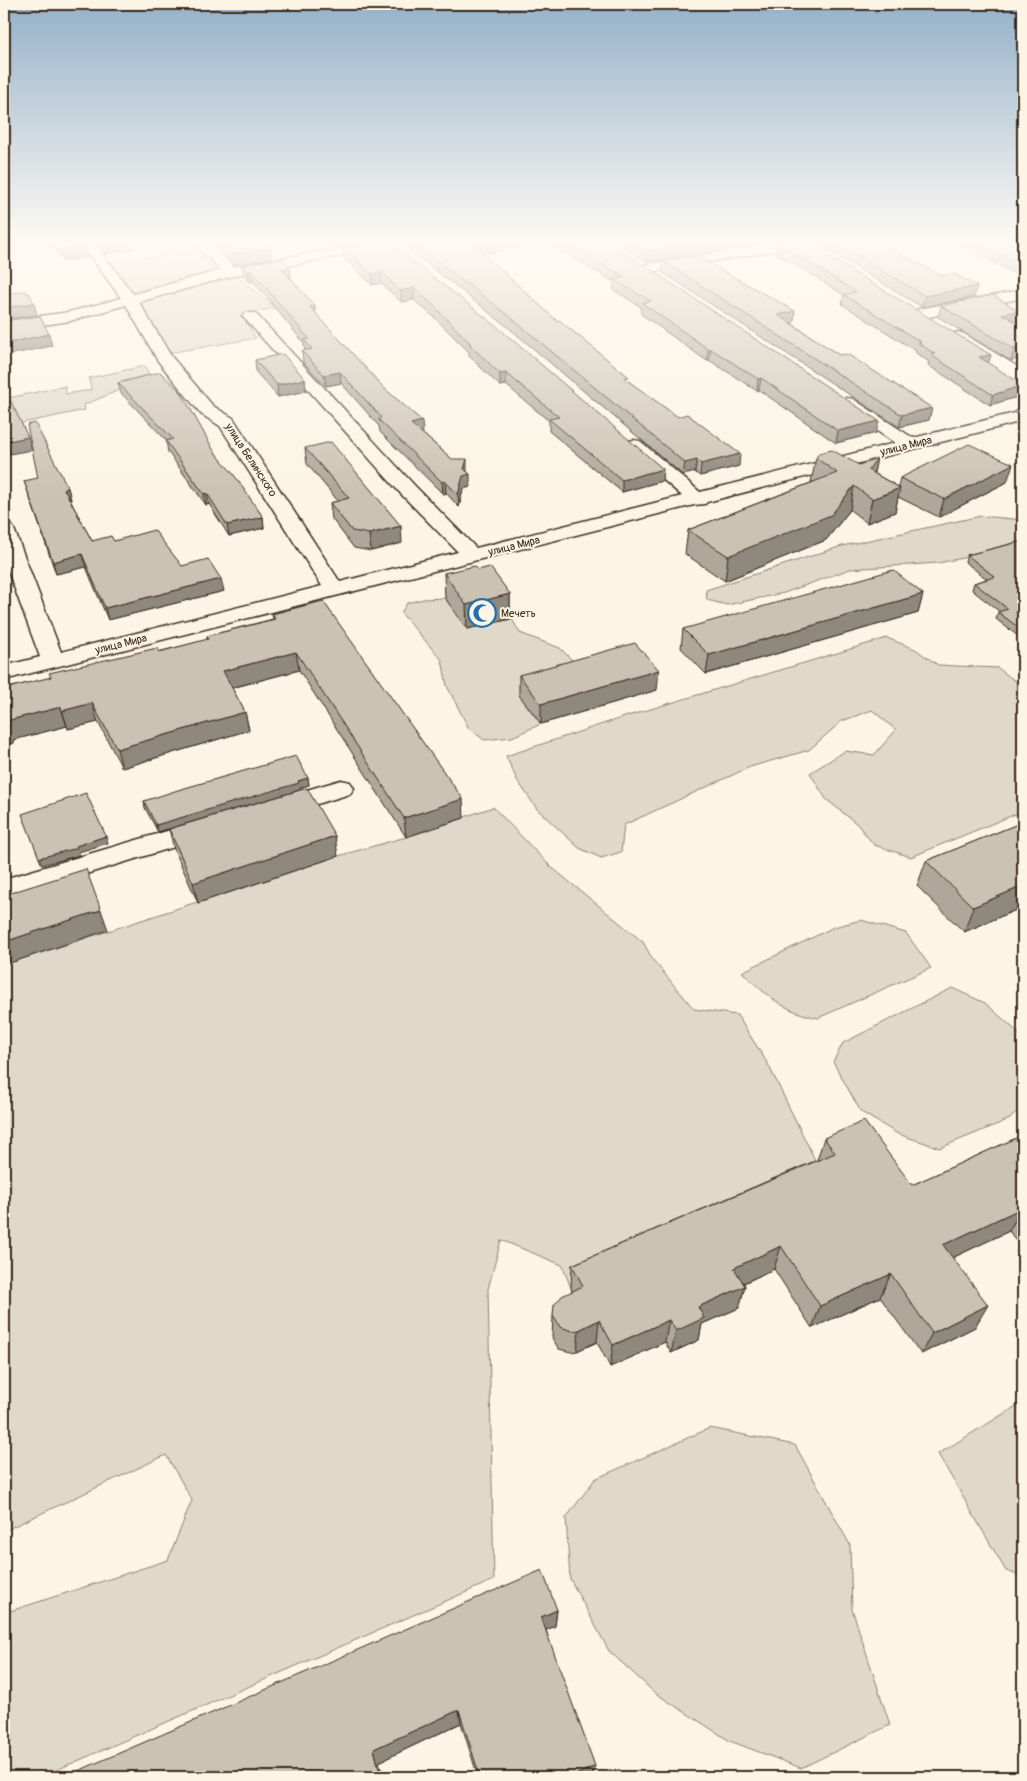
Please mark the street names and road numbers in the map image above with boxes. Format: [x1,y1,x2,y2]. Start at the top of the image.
street label: улица Белинского [222,420,280,499]
street label: улица Мира [878,433,933,459]
street label: улица Мира [486,533,541,559]
street label: улица Мира [93,631,148,657]

